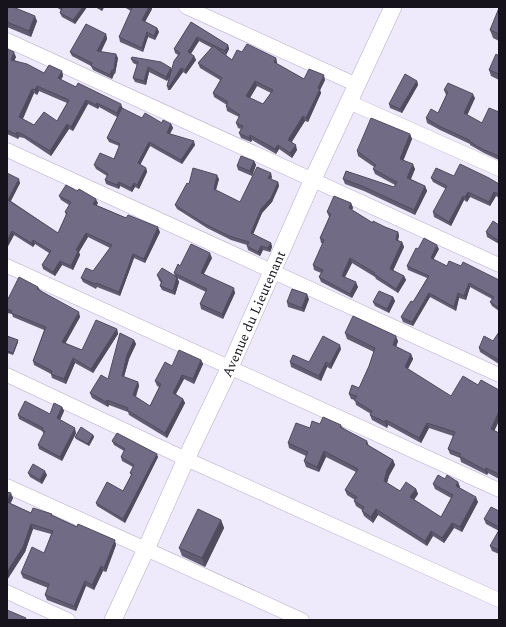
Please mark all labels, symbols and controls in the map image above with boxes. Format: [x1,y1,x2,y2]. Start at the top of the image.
street label: Avenue du Lieutenant [216,247,291,381]

